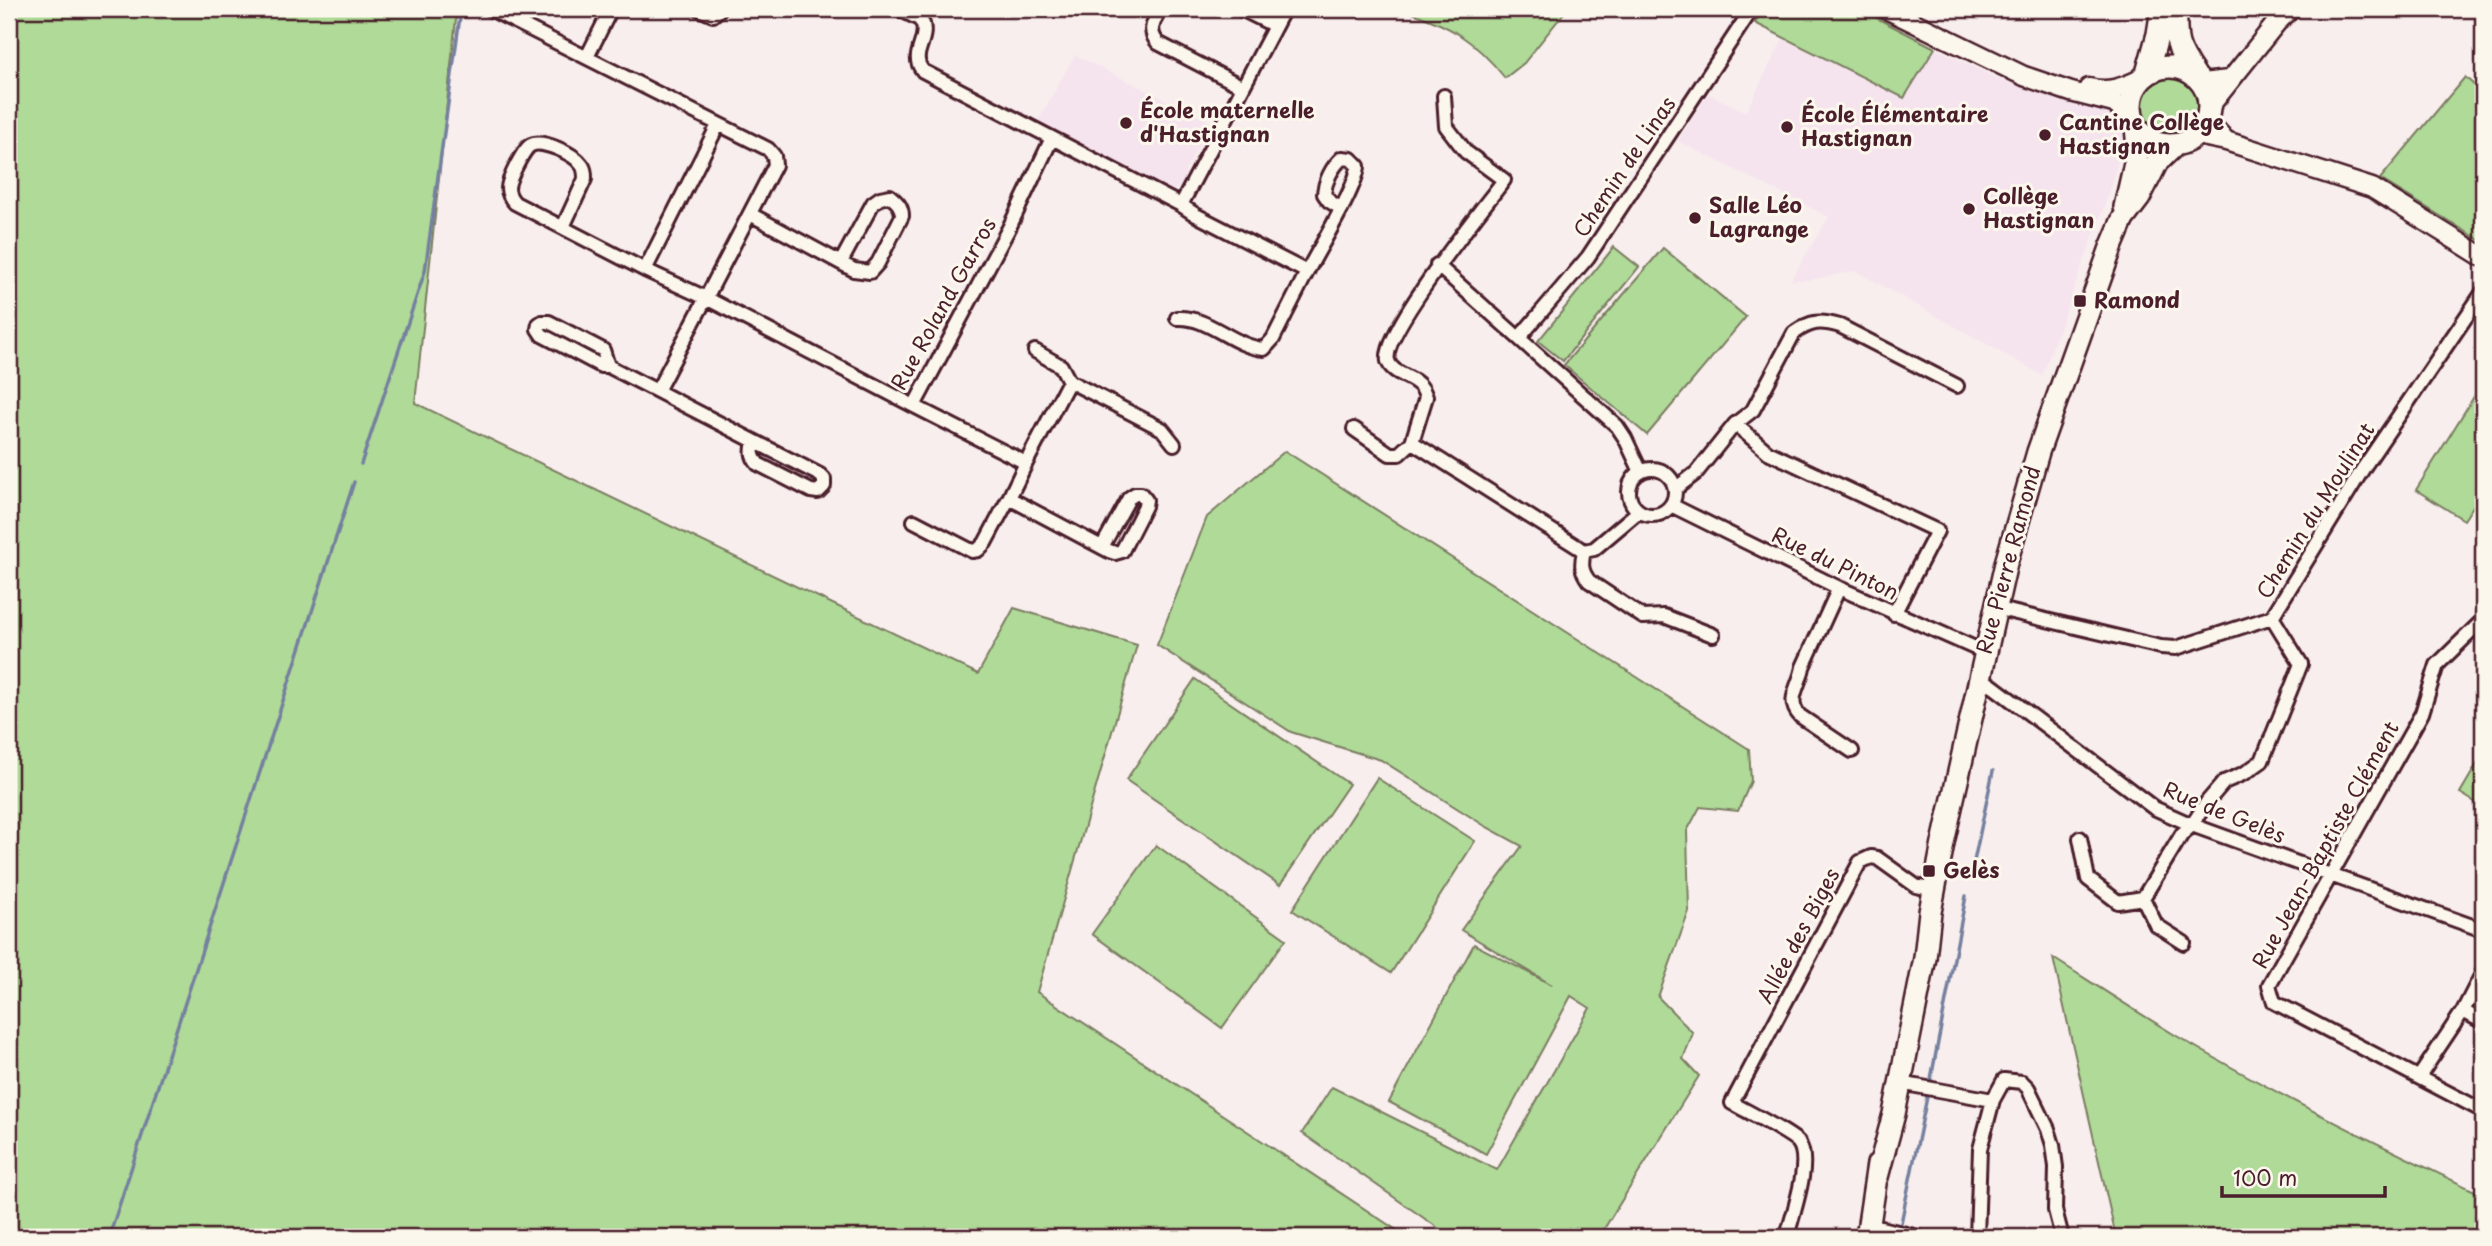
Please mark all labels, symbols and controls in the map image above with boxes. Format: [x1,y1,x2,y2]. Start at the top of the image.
street label: Chemin de Linas [1564,89,1682,243]
place label: École maternelle d'Hastignan [1140,93,1315,149]
place label: École Élémentaire Hastignan [1801,97,1988,153]
place label: Cantine Collège Hastignan [2059,105,2224,161]
marker: École maternelle d'Hastignan [1118,115,1134,131]
marker: École Élémentaire Hastignan [1779,119,1795,135]
marker: Cantine Collège Hastignan [2037,127,2053,143]
place label: Collège Hastignan [1983,179,2094,235]
place label: Salle Léo Lagrange [1709,188,1809,244]
marker: Collège Hastignan [1961,201,1977,217]
marker: Salle Léo Lagrange [1687,210,1703,226]
street label: Rue Roland Garros [882,211,1003,395]
place label: Ramond [2094,283,2180,315]
marker: Ramond [2072,293,2088,309]
street label: Chemin du Moulinat [2247,416,2381,604]
street label: Rue Pierre Ramond [1967,462,2048,657]
street label: Rue du Pinton [1767,518,1905,607]
street label: Rue Jean-Baptiste Clément [2243,715,2406,974]
street label: Rue de Gelès [2159,772,2291,850]
place label: Gelès [1943,853,1999,885]
street label: Allée des Biges [1748,862,1846,1009]
marker: Gelès [1921,863,1937,879]
scale bar [2222,1155,2385,1199]
text: 100 m [2233,1161,2297,1193]

